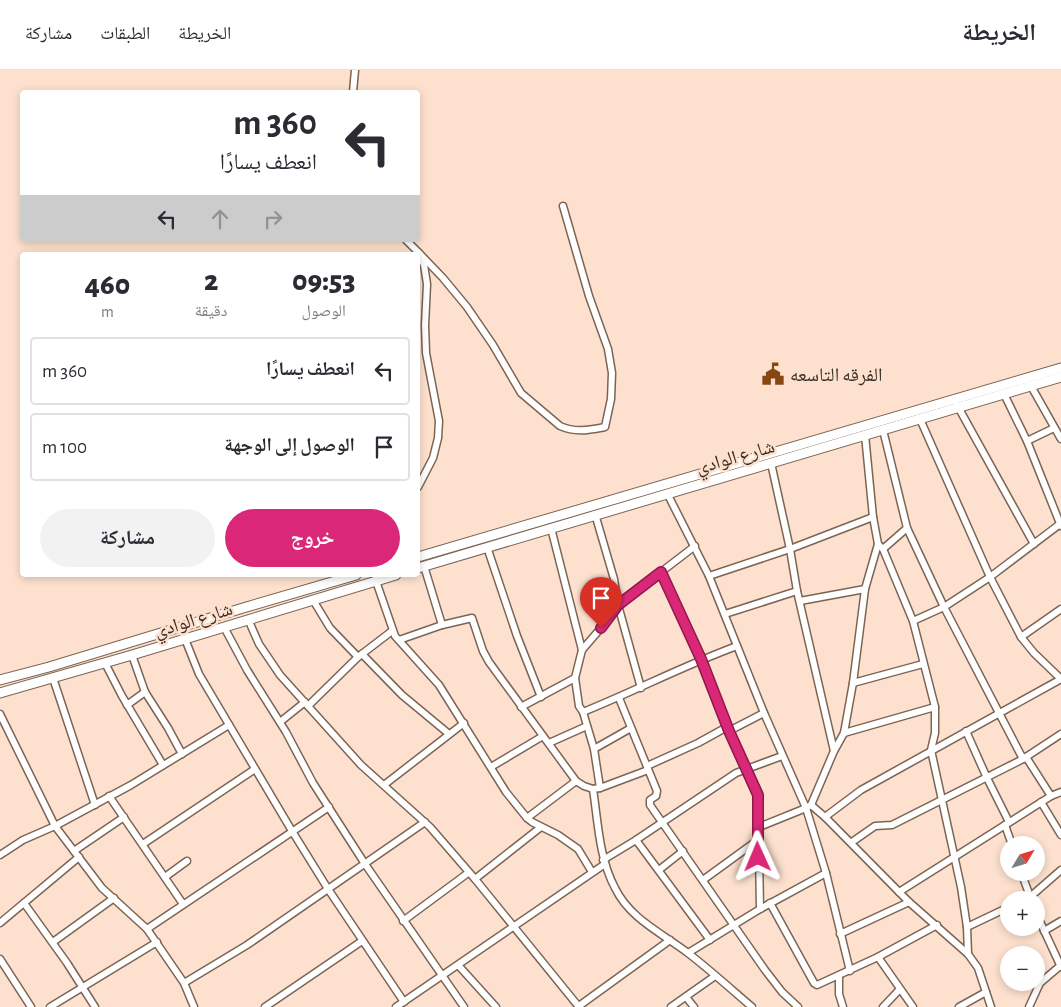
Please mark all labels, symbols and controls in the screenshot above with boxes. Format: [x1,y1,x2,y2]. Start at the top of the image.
text: الخريطة [962,21,1036,45]
text: مشاركة [25,25,72,43]
text: الطبقات [100,25,150,43]
text: الخريطة [178,25,231,43]
text: 360 m [233,106,317,141]
icon: left [335,110,400,175]
text: انعطف يسارًا [220,151,317,173]
icon: left [153,205,181,233]
icon: ahead [206,205,234,233]
icon: right [259,205,287,233]
text: 2 [204,266,218,296]
text: 09:53 [292,266,355,296]
text: 460 [85,270,130,300]
text: دقيقة [195,303,227,319]
text: الوصول [302,303,346,319]
text: m [101,304,114,320]
icon: left [370,357,398,385]
text: انعطف يسارًا [266,360,355,379]
public building icon: الفرقه التاسعه [760,361,786,387]
text: 360 m [42,362,87,381]
place label: الفرقه التاسعه [790,366,882,386]
icon: arrive [370,433,398,461]
text: الوصول إلى الوجهة [224,436,355,455]
street label: شارع الوادي [694,437,778,482]
text: 100 m [42,438,87,457]
button: مشاركة [40,509,215,567]
button: خروج [225,509,400,567]
pin [580,577,622,628]
icon: arrive [587,584,615,612]
street label: شارع الوادي [152,600,236,646]
position arrow [731,830,783,882]
north arrow [1000,836,1045,881]
map controls [1000,836,1045,991]
button: + [1000,891,1045,936]
button: − [1000,946,1045,991]

